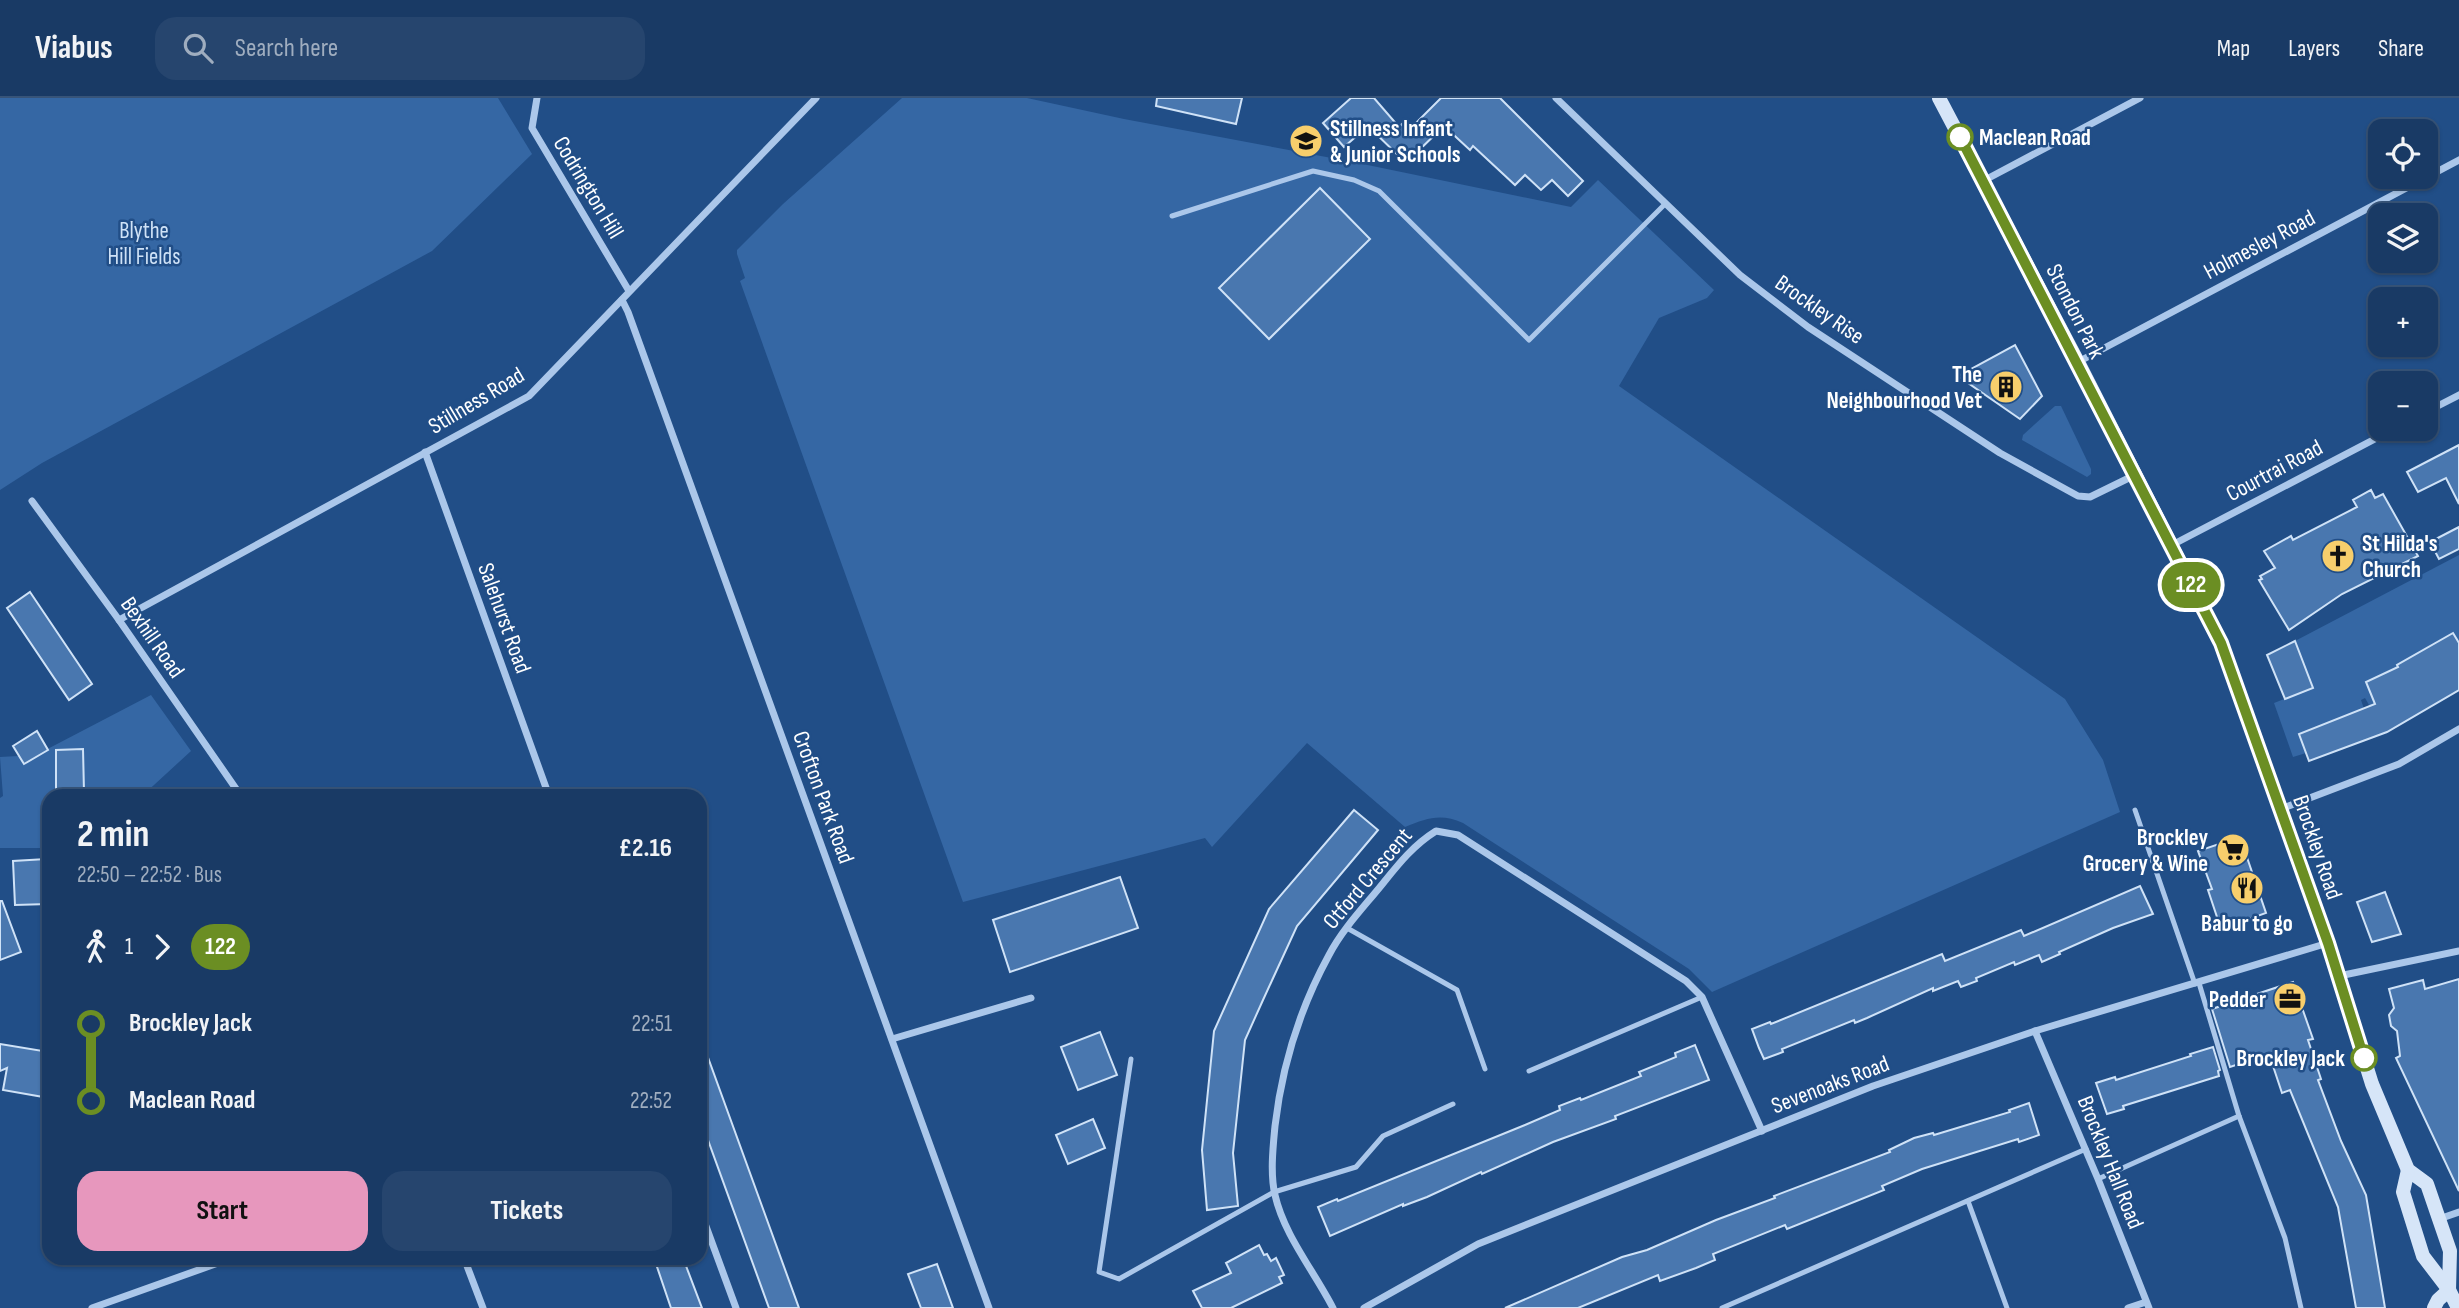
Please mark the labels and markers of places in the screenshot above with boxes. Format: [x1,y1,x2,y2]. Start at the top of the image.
place label: Stillness Infant & Junior Schools [1330,115,1461,169]
school or university icon: Stillness Infant & Junior Schools [1287,122,1325,160]
marker: Maclean Road [1947,124,1973,150]
place label: Maclean Road [1979,124,2091,152]
place label: The Neighbourhood Vet [1826,361,1982,415]
building icon: The Neighbourhood Vet [1987,368,2025,406]
place label: St Hilda's Church [2362,530,2438,584]
church icon: St Hilda's Church [2319,537,2357,575]
place label: Brockley Grocery & Wine [2082,824,2208,878]
supermarket icon: Brockley Grocery & Wine [2214,831,2252,869]
restaurant icon: Babur to go [2228,869,2266,907]
place label: Babur to go [2201,910,2293,938]
office icon: Pedder [2271,980,2309,1018]
place label: Pedder [2209,986,2266,1014]
place label: Brockley Jack [2236,1045,2345,1073]
marker: Brockley Jack [2351,1045,2377,1071]

